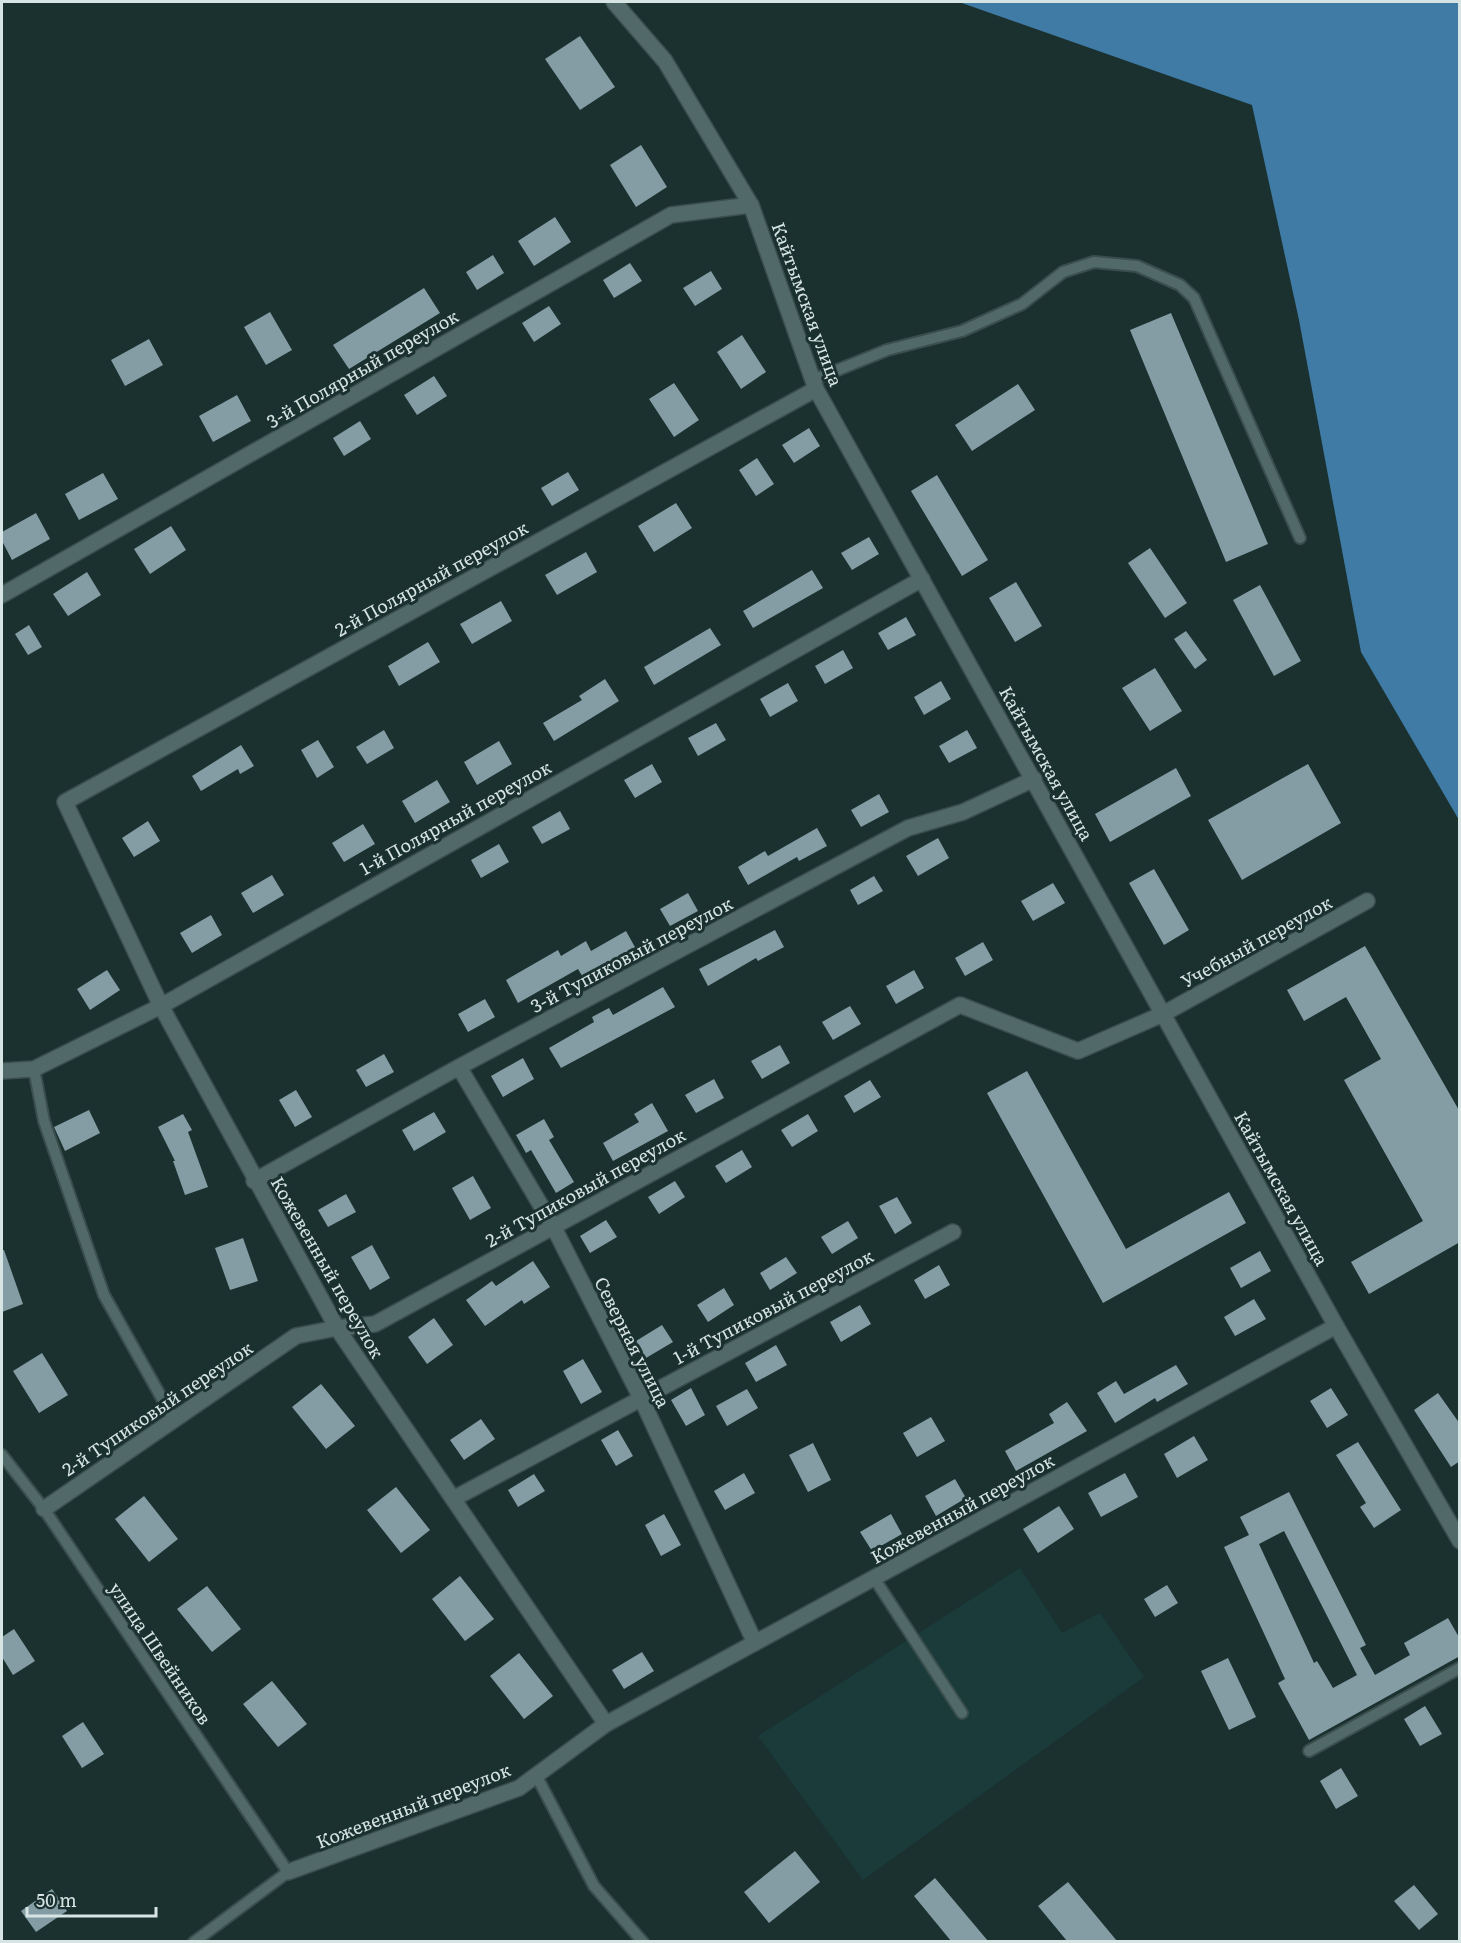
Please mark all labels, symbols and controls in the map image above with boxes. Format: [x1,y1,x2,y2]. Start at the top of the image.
street label: Кайтымская улица [766,218,850,390]
street label: 3-й Полярный переулок [261,302,463,434]
street label: 2-й Полярный переулок [330,513,533,642]
street label: Кайтымская улица [993,681,1101,845]
street label: 1-й Полярный переулок [354,753,556,881]
street label: Учебный переулок [1175,888,1337,994]
street label: 3-й Тупиковый переулок [525,889,737,1019]
street label: Кайтымская улица [1228,1106,1336,1270]
street label: 2-й Тупиковый переулок [480,1121,690,1253]
street label: Кожевенный переулок [265,1171,391,1363]
street label: 1-й Тупиковый переулок [668,1242,878,1370]
street label: Северная улица [588,1272,678,1412]
street label: 2-й Тупиковый переулок [56,1334,258,1482]
street label: Кожевенный переулок [865,1446,1059,1570]
street label: улица Швейников [103,1576,219,1730]
street label: Кожевенный переулок [312,1755,514,1855]
scale bar [27,1880,156,1918]
text: 50 m [36,1886,77,1913]

